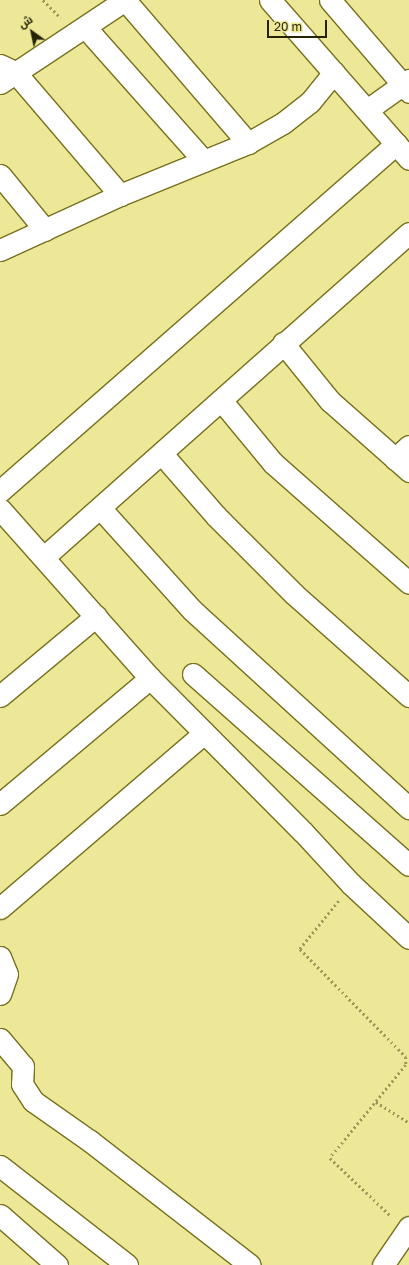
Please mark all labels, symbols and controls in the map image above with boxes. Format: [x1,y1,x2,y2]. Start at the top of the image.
north arrow [12,12,52,52]
text: ش [16,12,35,31]
scale bar [269,12,329,38]
text: 20 m [274,19,302,34]

